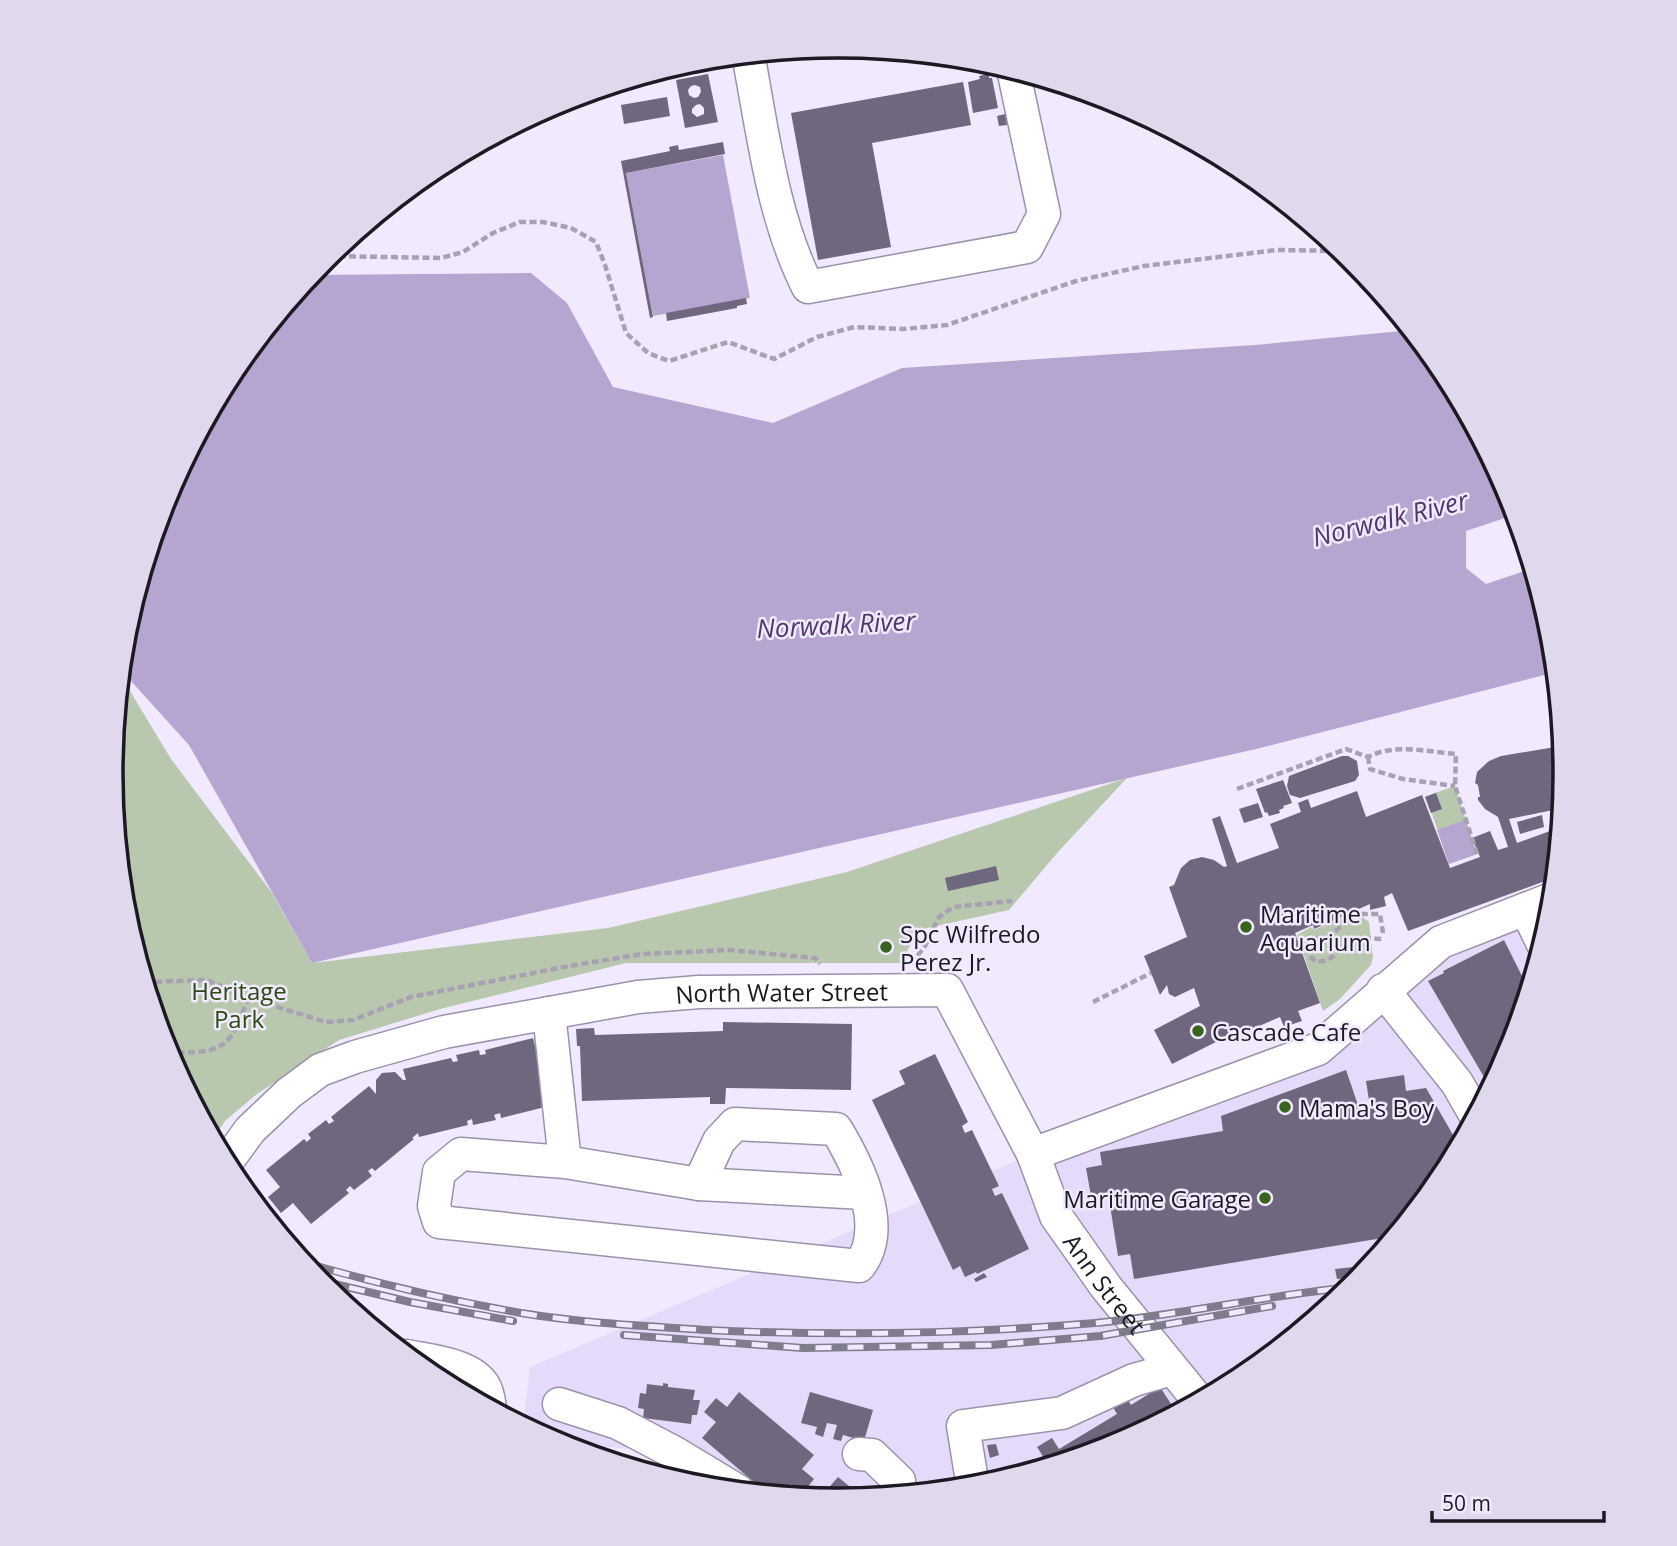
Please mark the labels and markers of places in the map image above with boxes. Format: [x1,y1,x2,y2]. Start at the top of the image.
place label: Maritime Aquarium [1260,897,1371,958]
place label: Spc Wilfredo Perez Jr. [900,917,1040,978]
marker: Maritime Aquarium [1238,919,1254,935]
marker: Spc Wilfredo Perez Jr. [878,939,894,955]
place label: Cascade Cafe [1212,1015,1361,1048]
marker: Cascade Cafe [1190,1023,1206,1039]
place label: Mama's Boy [1299,1091,1435,1124]
marker: Mama's Boy [1277,1099,1293,1115]
place label: Maritime Garage [1063,1182,1251,1215]
marker: Maritime Garage [1257,1190,1273,1206]

